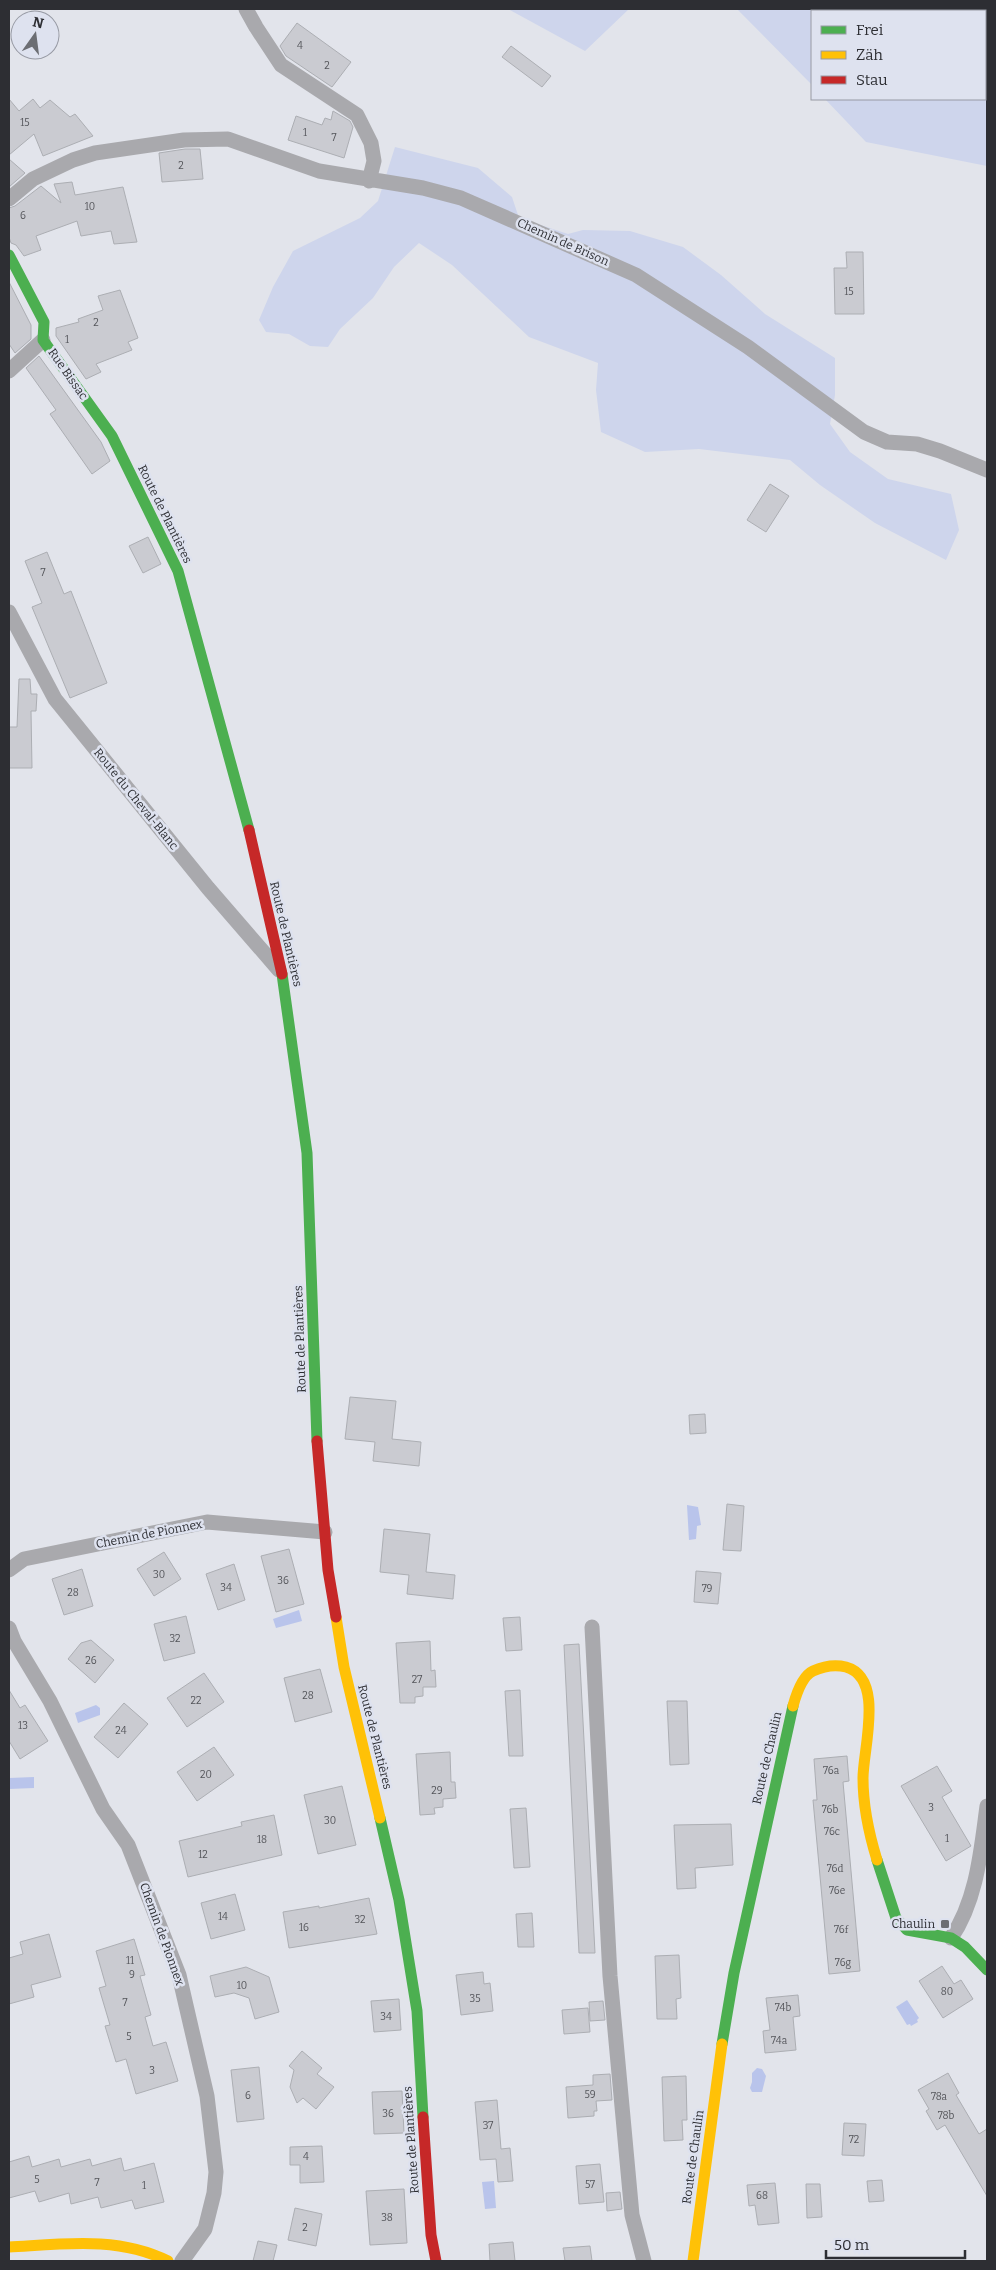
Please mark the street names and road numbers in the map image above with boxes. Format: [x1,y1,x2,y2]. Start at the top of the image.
street label: Chemin de Brison [515,215,611,269]
street label: Rue Bissac [45,346,91,402]
street label: Route de Plantières [135,463,195,566]
street label: Route du Cheval-Blanc [91,746,181,852]
street label: Route de Plantières [267,880,305,988]
street label: Route de Plantières [291,1285,309,1393]
street label: Chemin de Pionnex [95,1517,204,1551]
street label: Route de Plantières [355,1683,395,1791]
street label: Route de Chaulin [750,1710,785,1806]
street label: Chemin de Pionnex [137,1881,187,1987]
street label: Route de Plantières [400,2086,422,2194]
street label: Route de Chaulin [679,2109,707,2205]

